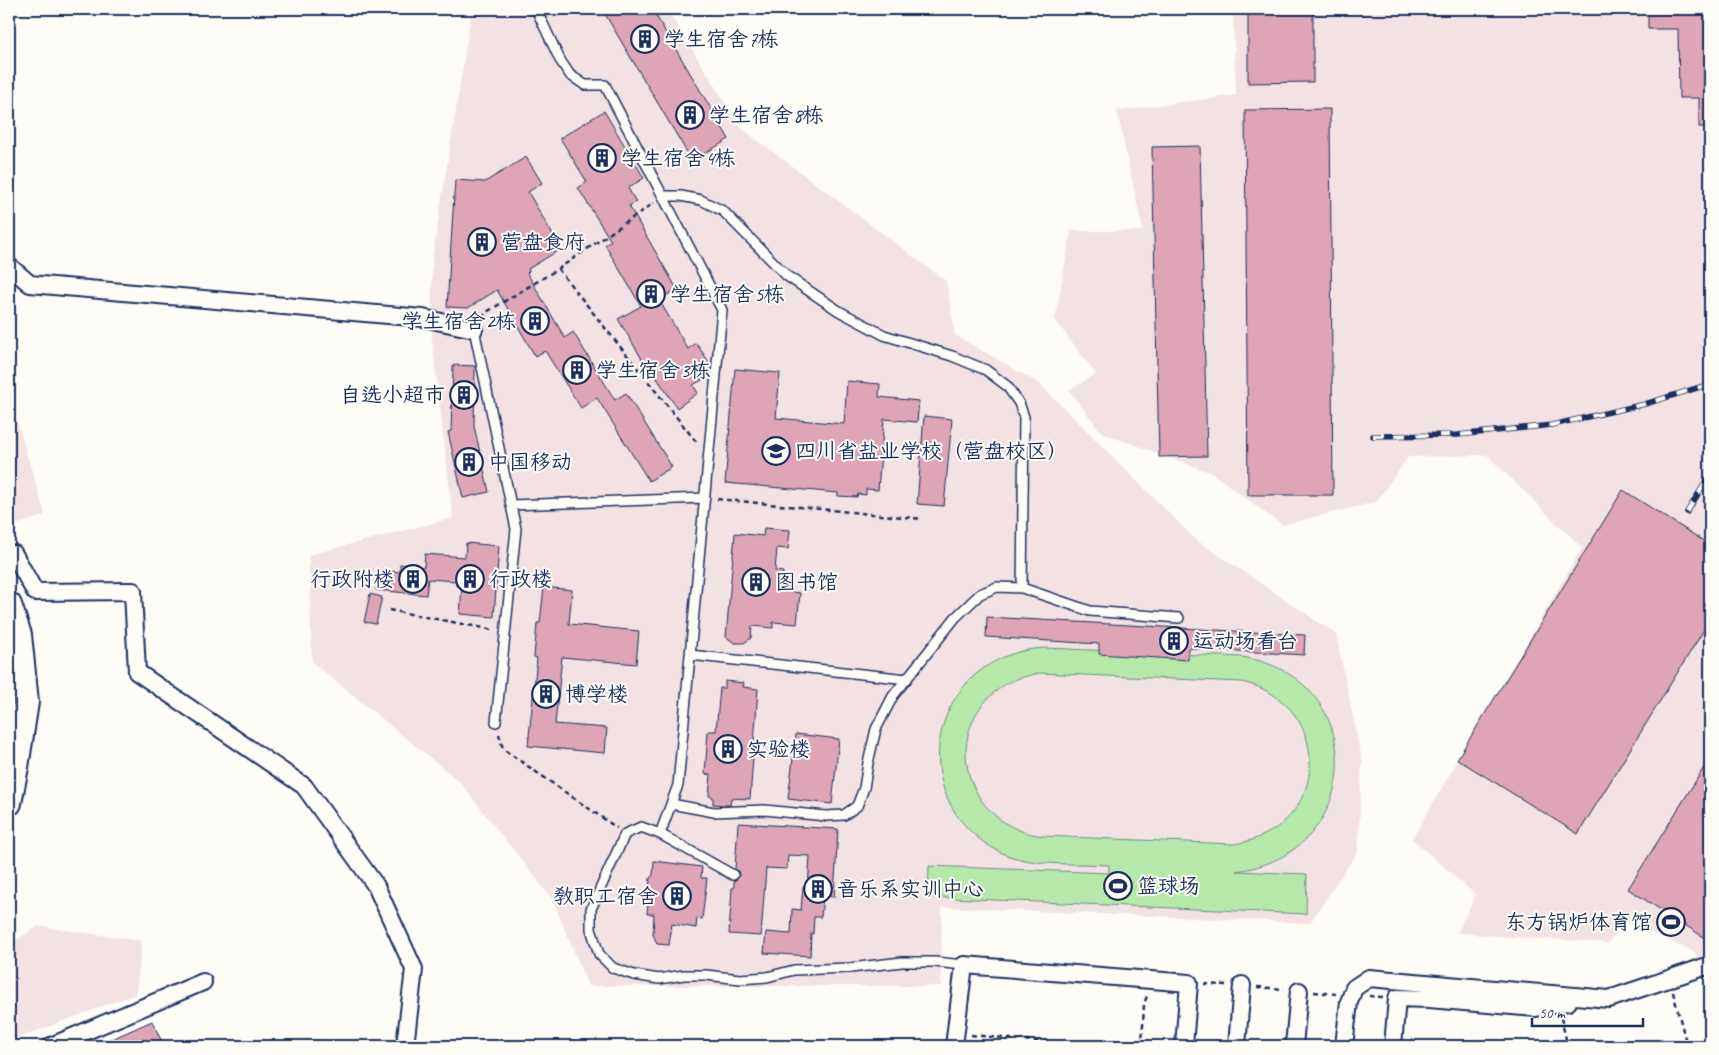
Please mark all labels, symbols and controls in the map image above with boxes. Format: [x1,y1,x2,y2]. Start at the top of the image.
building icon: 学生宿舍7栋 [630,24,660,54]
place label: 学生宿舍7栋 [664,26,778,52]
building icon: 学生宿舍8栋 [675,100,705,130]
place label: 学生宿舍8栋 [709,102,823,128]
building icon: 学生宿舍4栋 [587,143,617,173]
place label: 学生宿舍4栋 [621,145,735,171]
building icon: 营盘食府 [467,227,497,257]
place label: 营盘食府 [501,229,585,255]
building icon: 学生宿舍5栋 [636,279,666,309]
place label: 学生宿舍5栋 [670,281,784,307]
building icon: 学生宿舍2栋 [520,306,550,336]
place label: 学生宿舍2栋 [402,308,516,334]
building icon: 学生宿舍3栋 [562,355,592,385]
place label: 学生宿舍3栋 [596,357,710,383]
building icon: 自选小超市 [449,380,479,410]
place label: 自选小超市 [340,382,445,408]
school or university icon: 四川省盐业学校（营盘校区） [761,436,791,466]
place label: 四川省盐业学校（营盘校区） [795,438,1068,464]
building icon: 中国移动 [454,447,484,477]
place label: 中国移动 [488,449,572,475]
building icon: 行政附楼 [398,564,428,594]
building icon: 行政楼 [455,564,485,594]
place label: 行政附楼 [310,566,394,592]
place label: 行政楼 [489,566,552,592]
building icon: 图书馆 [741,567,771,597]
place label: 图书馆 [775,569,838,595]
building icon: 运动场看台 [1159,626,1189,656]
place label: 运动场看台 [1193,628,1298,654]
building icon: 博学楼 [531,679,561,709]
place label: 博学楼 [565,681,628,707]
building icon: 实验楼 [713,734,743,764]
place label: 实验楼 [747,736,810,762]
sports icon: 篮球场 [1103,871,1133,901]
place label: 篮球场 [1137,873,1200,899]
building icon: 音乐系实训中心 [803,874,833,904]
place label: 音乐系实训中心 [837,876,984,902]
building icon: 教职工宿舍 [662,881,692,911]
place label: 教职工宿舍 [553,883,658,909]
sports icon: 东方锅炉体育馆 [1656,907,1686,937]
place label: 东方锅炉体育馆 [1505,909,1652,935]
scale bar [1532,995,1643,1027]
text: 50 m [1539,1004,1566,1023]

